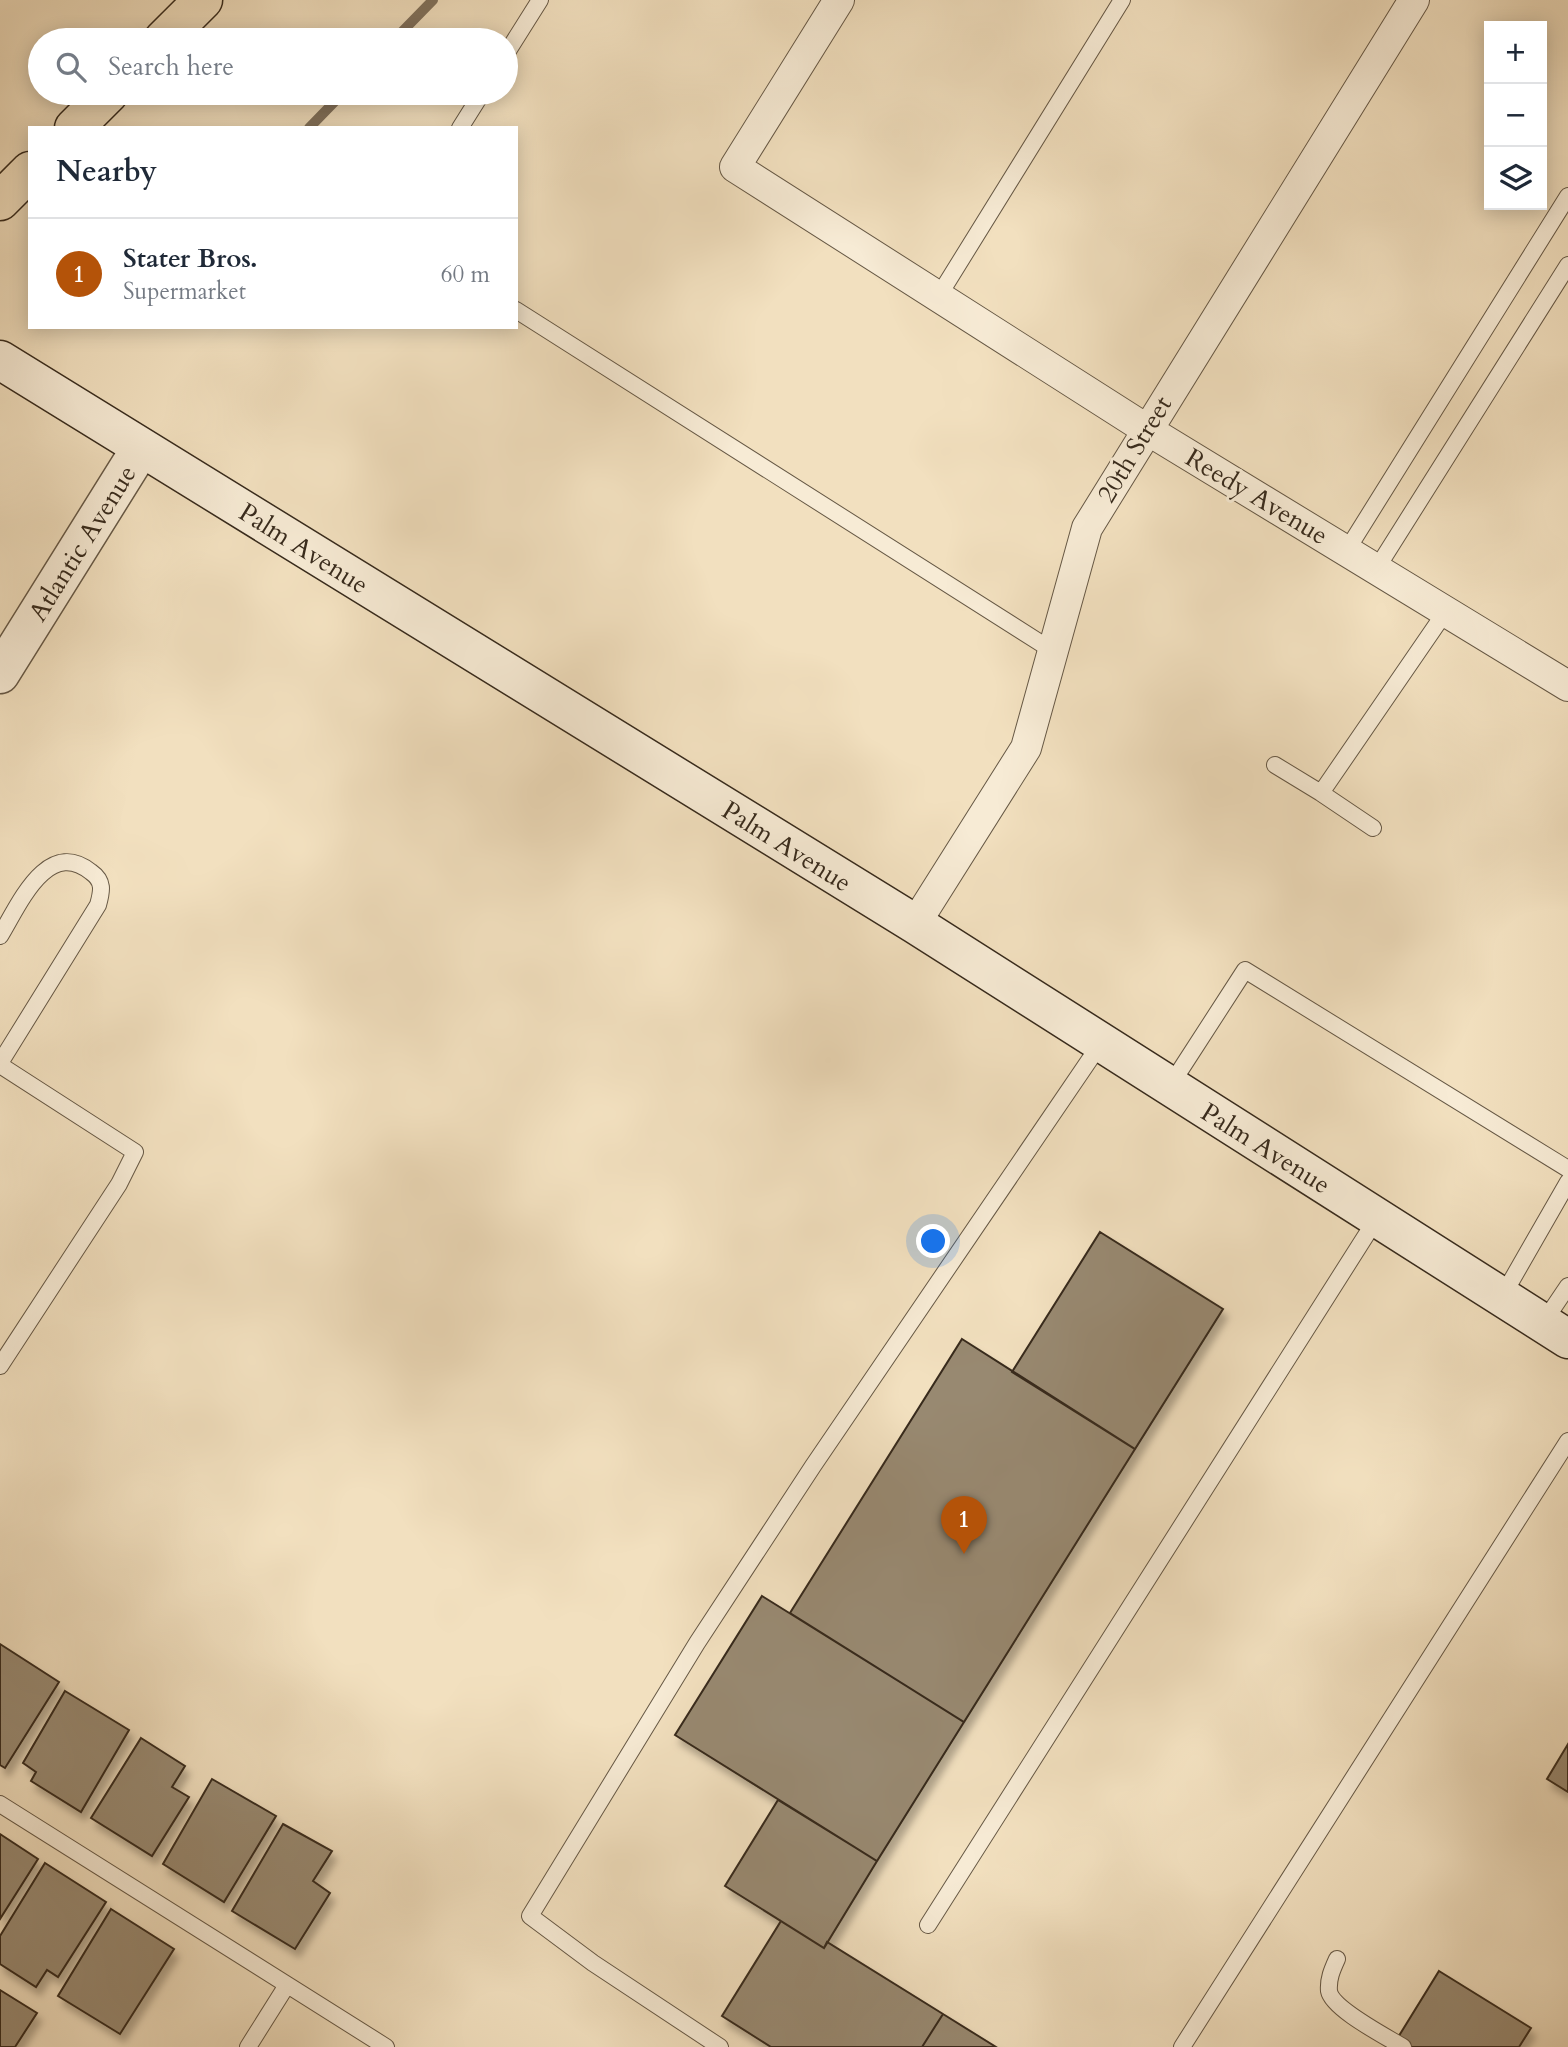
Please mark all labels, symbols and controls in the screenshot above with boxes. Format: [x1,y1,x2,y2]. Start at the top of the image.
map controls [1484,21,1547,210]
button: + [1484,21,1547,84]
search box [28,28,518,105]
icon: search [52,48,90,86]
text: Search here [108,49,234,84]
button: − [1484,84,1547,147]
button: layers [1484,147,1547,210]
text: Nearby [56,151,157,192]
text: Stater Bros. [123,241,258,276]
text: 1 [73,259,85,290]
text: 60 m [441,259,490,290]
text: Supermarket [123,276,246,307]
street label: 20th Street [1089,389,1180,509]
street label: Reedy Avenue [1179,440,1335,553]
street label: Atlantic Avenue [20,459,144,628]
street label: Palm Avenue [232,495,375,602]
street label: Palm Avenue [715,793,858,900]
street label: Palm Avenue [1194,1095,1337,1202]
your location [916,1224,950,1258]
pin: 1 [941,1496,987,1554]

